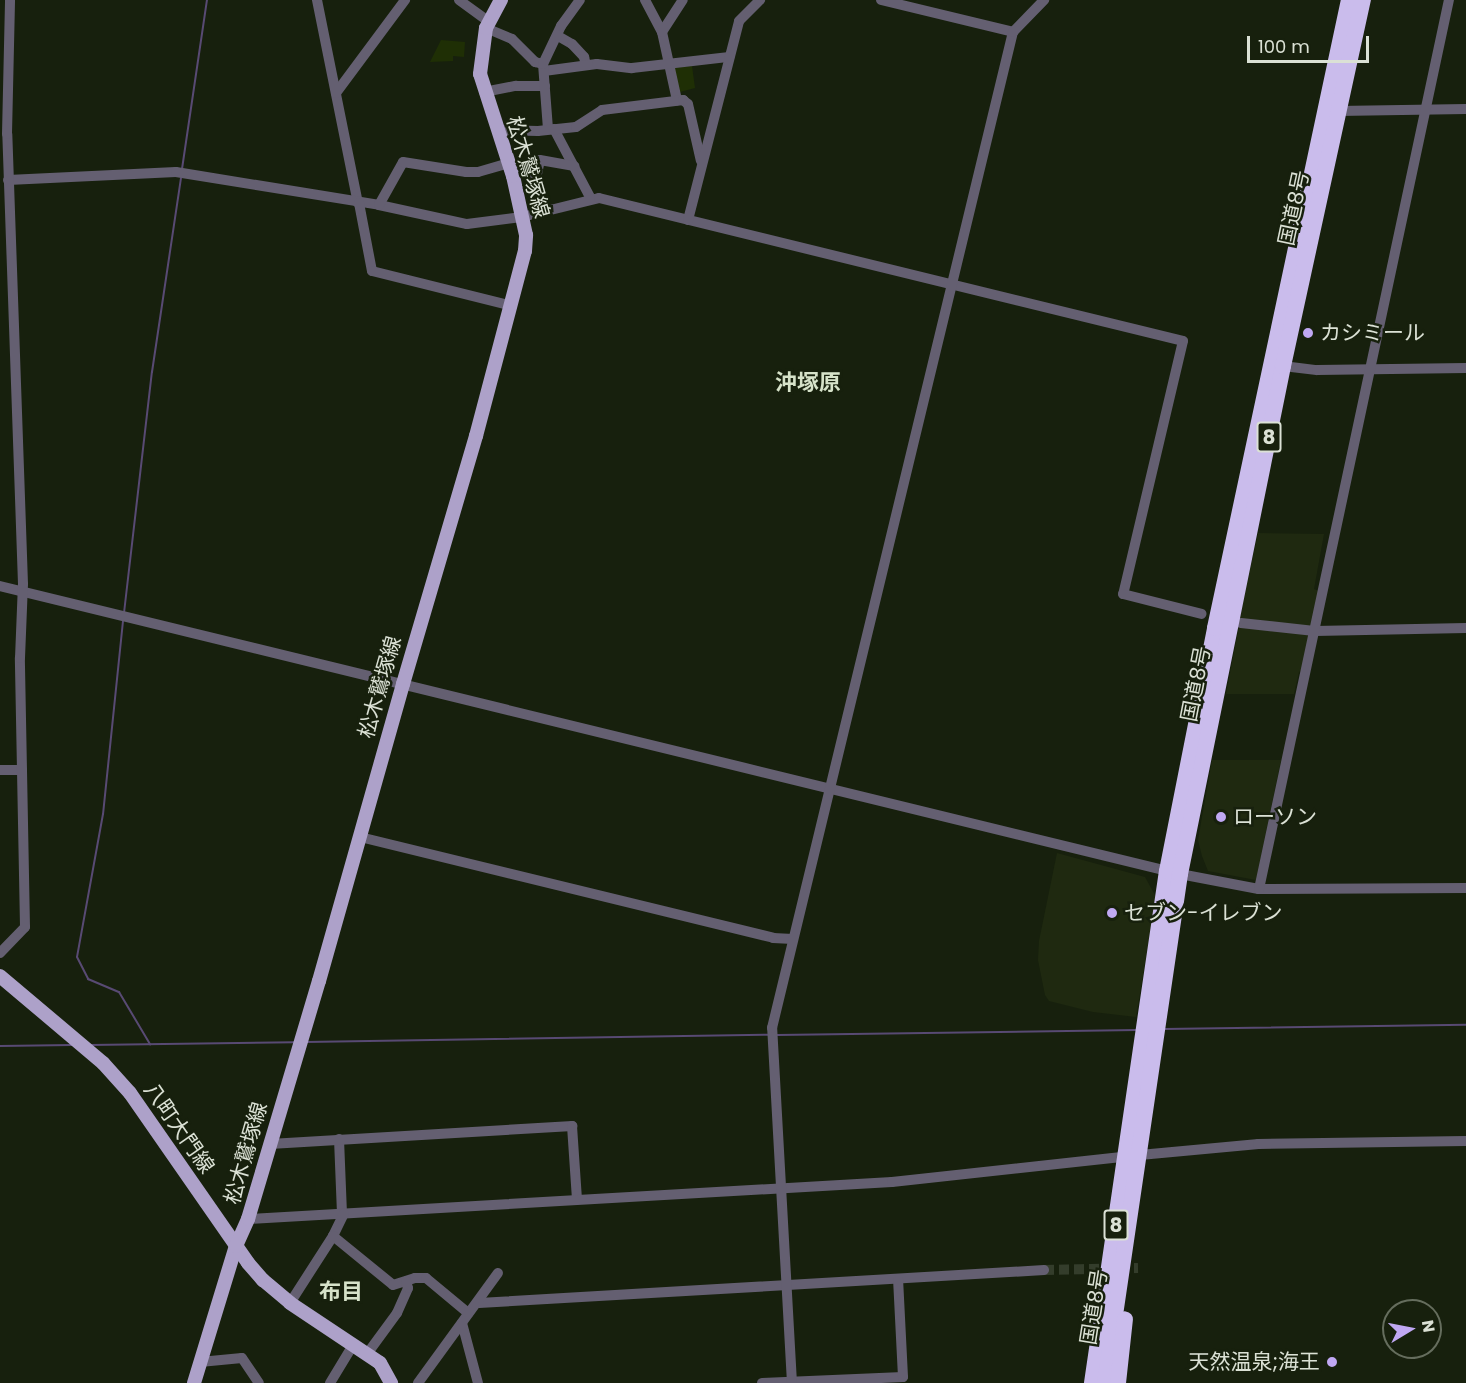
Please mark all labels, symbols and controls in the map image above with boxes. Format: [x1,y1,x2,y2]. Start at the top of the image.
scale bar [1250,24,1372,62]
text: 100 m [1258,34,1310,59]
street label: 松木鷲塚線 [501,113,555,221]
street label: 国道8号 [1274,168,1314,248]
place label: カシミール [1320,320,1425,346]
marker: カシミール [1301,326,1315,340]
district label: 沖塚原 [775,370,841,396]
road number: 8 [1256,420,1282,454]
street label: 松木鷲塚線 [353,633,407,741]
street label: 国道8号 [1176,644,1216,724]
place label: ローソン [1233,804,1317,830]
marker: ローソン [1214,810,1228,824]
place label: セブン-イレブン [1124,900,1283,926]
marker: セブン-イレブン [1105,906,1119,920]
street label: 八町大門線 [139,1078,219,1178]
street label: 松木鷲塚線 [219,1099,273,1207]
road number: 8 [1102,1208,1130,1242]
street label: 国道8号 [1076,1267,1112,1347]
district label: 布目 [319,1279,363,1305]
north arrow [1382,1299,1442,1359]
text: N [1416,1318,1441,1334]
place label: 天然温泉;海王 [1188,1349,1320,1375]
marker: 天然温泉;海王 [1325,1355,1339,1369]

